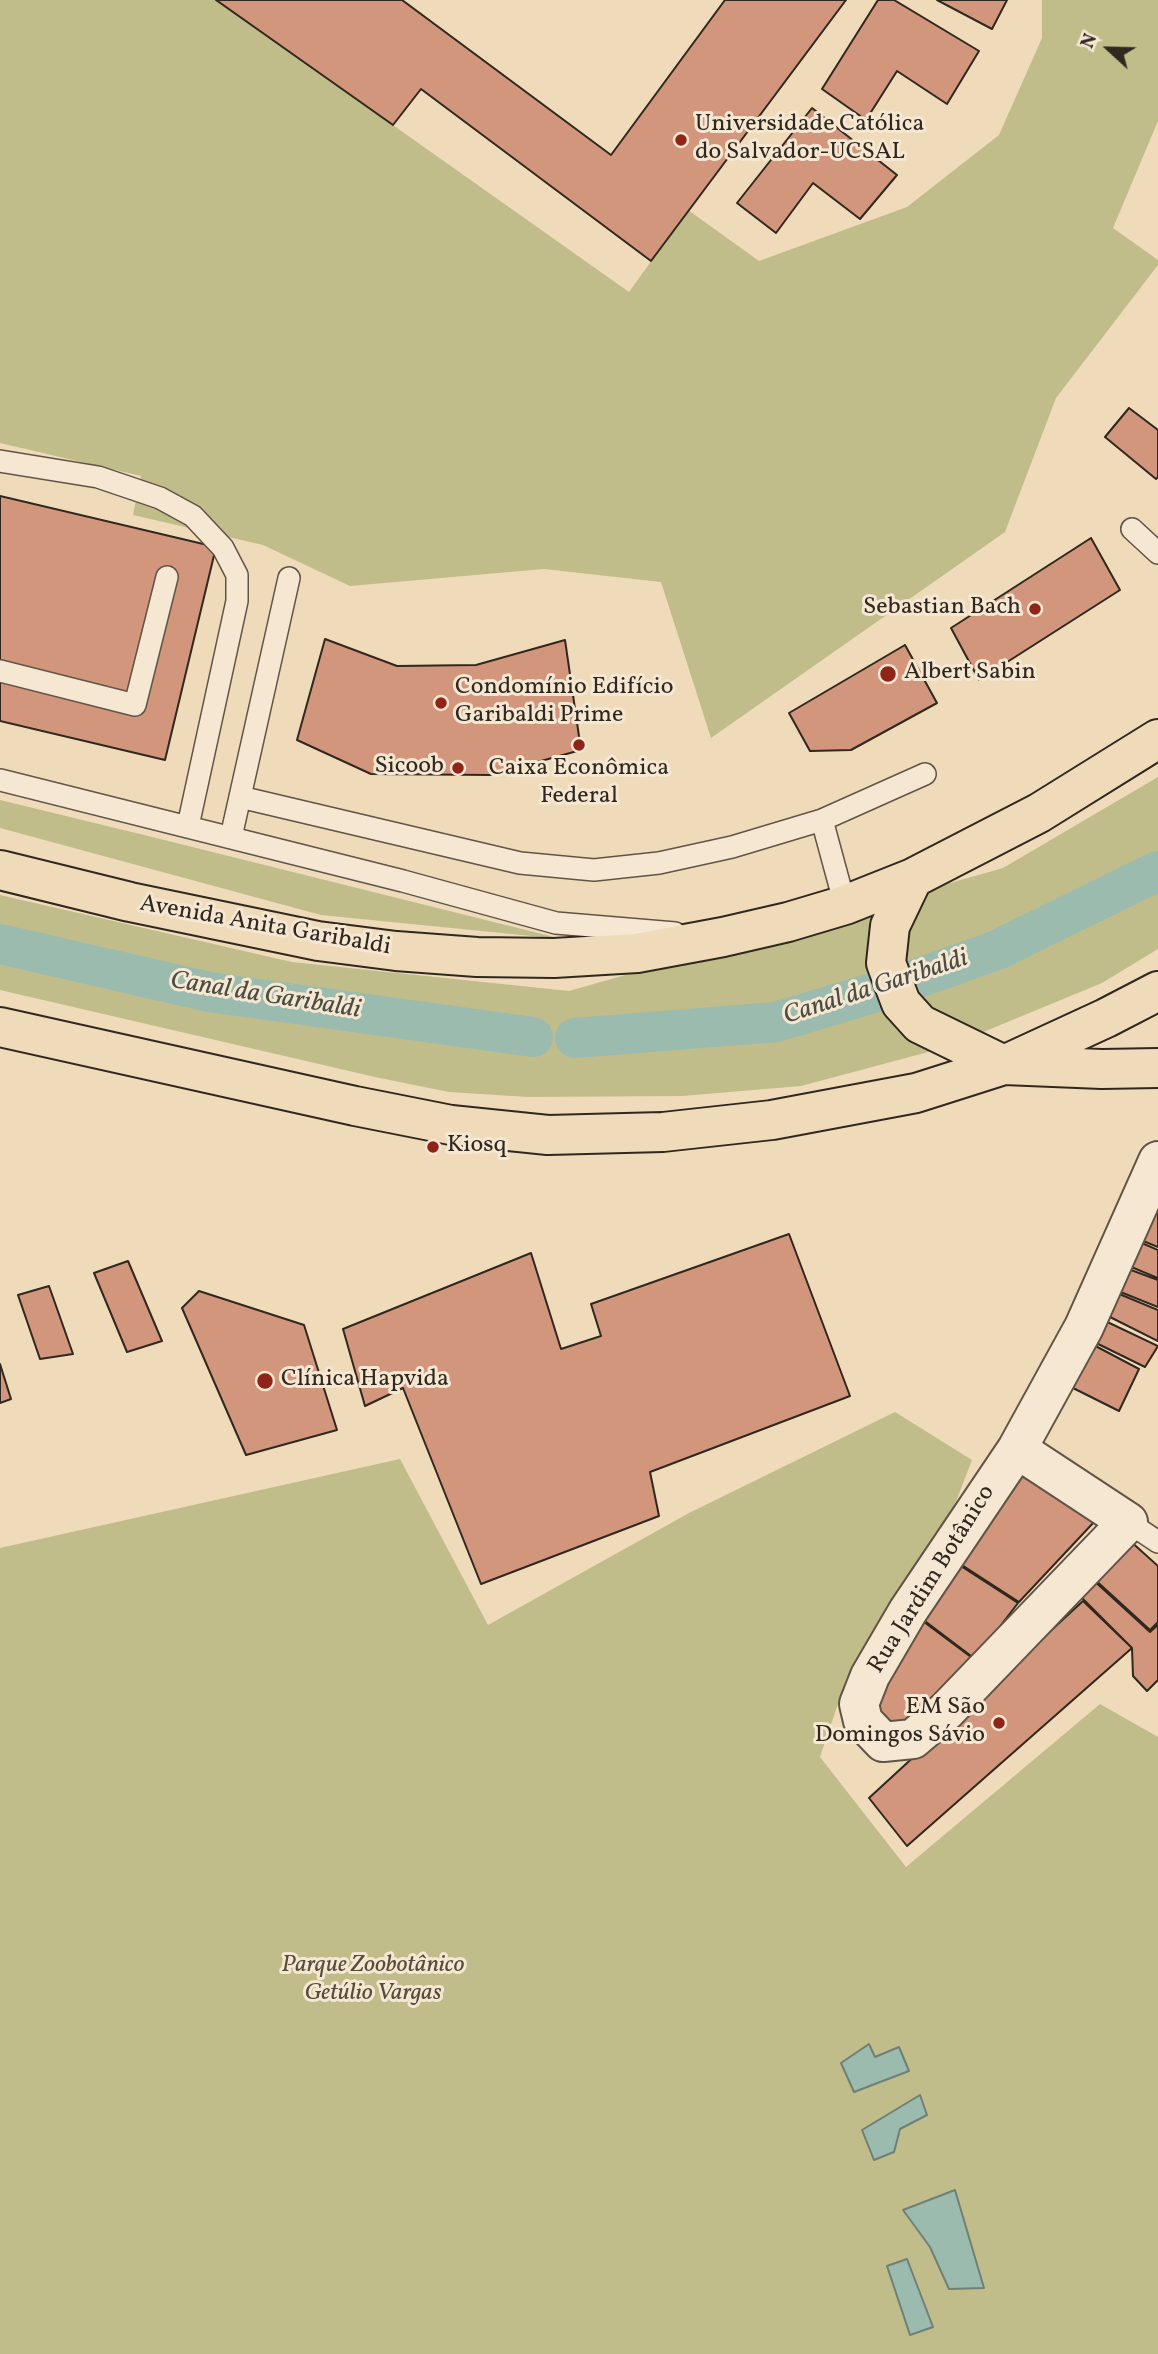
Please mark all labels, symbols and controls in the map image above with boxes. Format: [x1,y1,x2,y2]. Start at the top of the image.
north arrow [1074,14,1144,84]
text: N [1075,30,1104,52]
place label: Universidade Católica do Salvador-UCSAL [695,112,924,168]
marker: Universidade Católica do Salvador-UCSAL [673,132,689,148]
place label: Sebastian Bach [863,595,1021,623]
marker: Sebastian Bach [1027,601,1043,617]
place label: Albert Sabin [904,660,1036,688]
marker: Albert Sabin [878,664,898,684]
place label: Condomínio Edifício Garibaldi Prime [455,675,673,731]
marker: Condomínio Edifício Garibaldi Prime [433,695,449,711]
marker: Caixa Econômica Federal [571,737,587,753]
place label: Sicoob [374,754,444,782]
place label: Caixa Econômica Federal [489,756,669,812]
marker: Sicoob [450,760,466,776]
street label: Avenida Anita Garibaldi [137,891,393,963]
water label: Canal da Garibaldi [780,944,972,1034]
water label: Canal da Garibaldi [168,967,362,1027]
place label: Kiosq [447,1133,507,1161]
marker: Kiosq [425,1139,441,1155]
place label: Clínica Hapvida [281,1367,449,1395]
marker: Clínica Hapvida [255,1371,275,1391]
street label: Rua Jardim Botânico [863,1481,1003,1679]
place label: EM São Domingos Sávio [815,1695,985,1751]
marker: EM São Domingos Sávio [991,1715,1007,1731]
park label: Parque Zoobotânico Getúlio Vargas [282,1953,464,2009]

